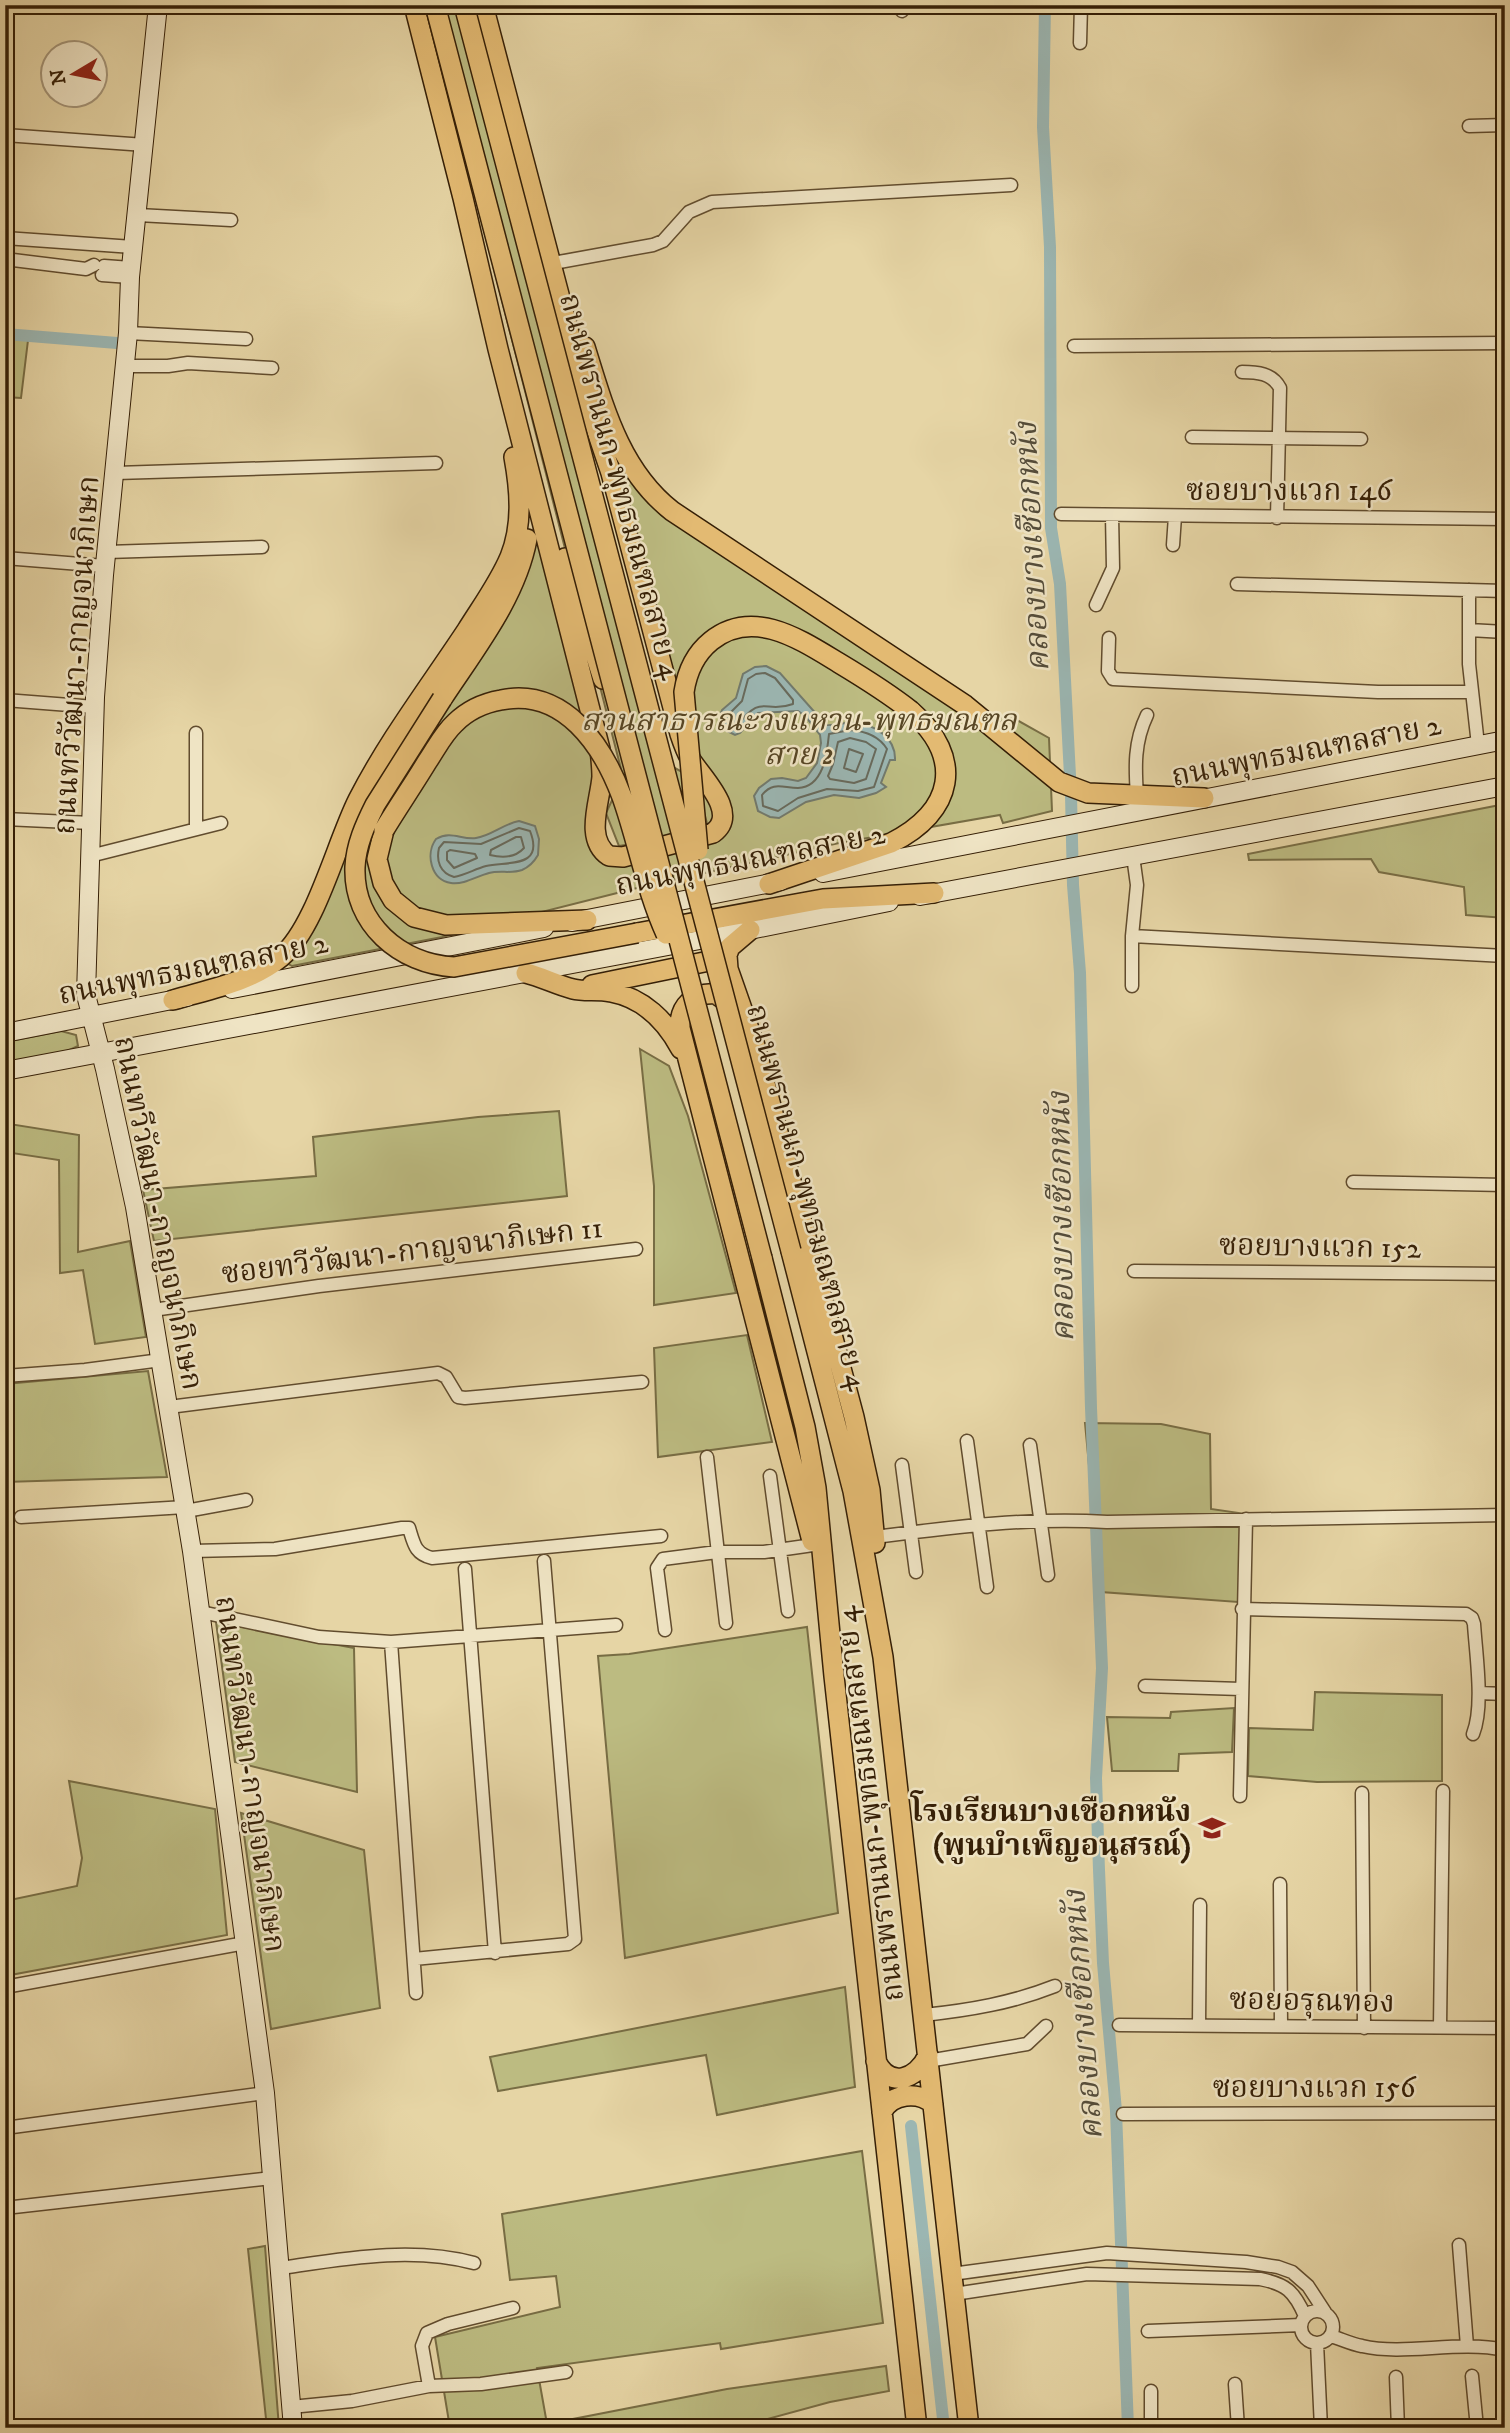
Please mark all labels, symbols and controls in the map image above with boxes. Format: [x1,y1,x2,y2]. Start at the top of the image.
north arrow [38,38,108,108]
text: N [46,67,71,86]
street label: ถนนพรานนก-พุทธมณฑลสาย 4 [550,289,689,684]
water label: คลองบางเชือกหนัง [1006,420,1060,673]
street label: ซอยบางแวก 146 [1186,473,1393,510]
street label: ถนนทวีวัฒนา-กาญจนาภิเษก [46,474,109,836]
park label: สวนสาธารณะวงแหวน-พุทธมณฑล สาย 2 [581,703,1018,774]
street label: ถนนพุทธมณฑลสาย 2 [1168,707,1445,796]
street label: ถนนพุทธมณฑลสาย 2 [612,816,889,905]
street label: ถนนพุทธมณฑลสาย 2 [55,925,332,1014]
street label: ถนนพรานนก-พุทธมณฑลสาย 4 [737,1000,876,1395]
street label: ถนนทวีวัฒนา-กาญจนาภิเษก [105,1033,210,1393]
water label: คลองบางเชือกหนัง [1040,1090,1084,1343]
street label: ซอยทวีวัฒนา-กาญจนาภิเษก 11 [219,1210,605,1293]
street label: ซอยบางแวก 152 [1218,1227,1422,1268]
street label: ถนนทวีวัฒนา-กาญจนาภิเษก [206,1593,293,1955]
street label: ถนนพรานนก-พุทธมณฑลสาย 4 [828,1603,913,2004]
place label: โรงเรียนบางเชือกหนัง (พูนบำเพ็ญอนุสรณ์) [910,1790,1191,1865]
school or university icon: โรงเรียนบางเชือกหนัง (พูนบำเพ็ญอนุสรณ์) [1197,1813,1227,1843]
water label: คลองบางเชือกหนัง [1055,1887,1113,2141]
street label: ซอยอรุณทอง [1229,1982,1395,2021]
street label: ซอยบางแวก 156 [1212,2070,1417,2107]

